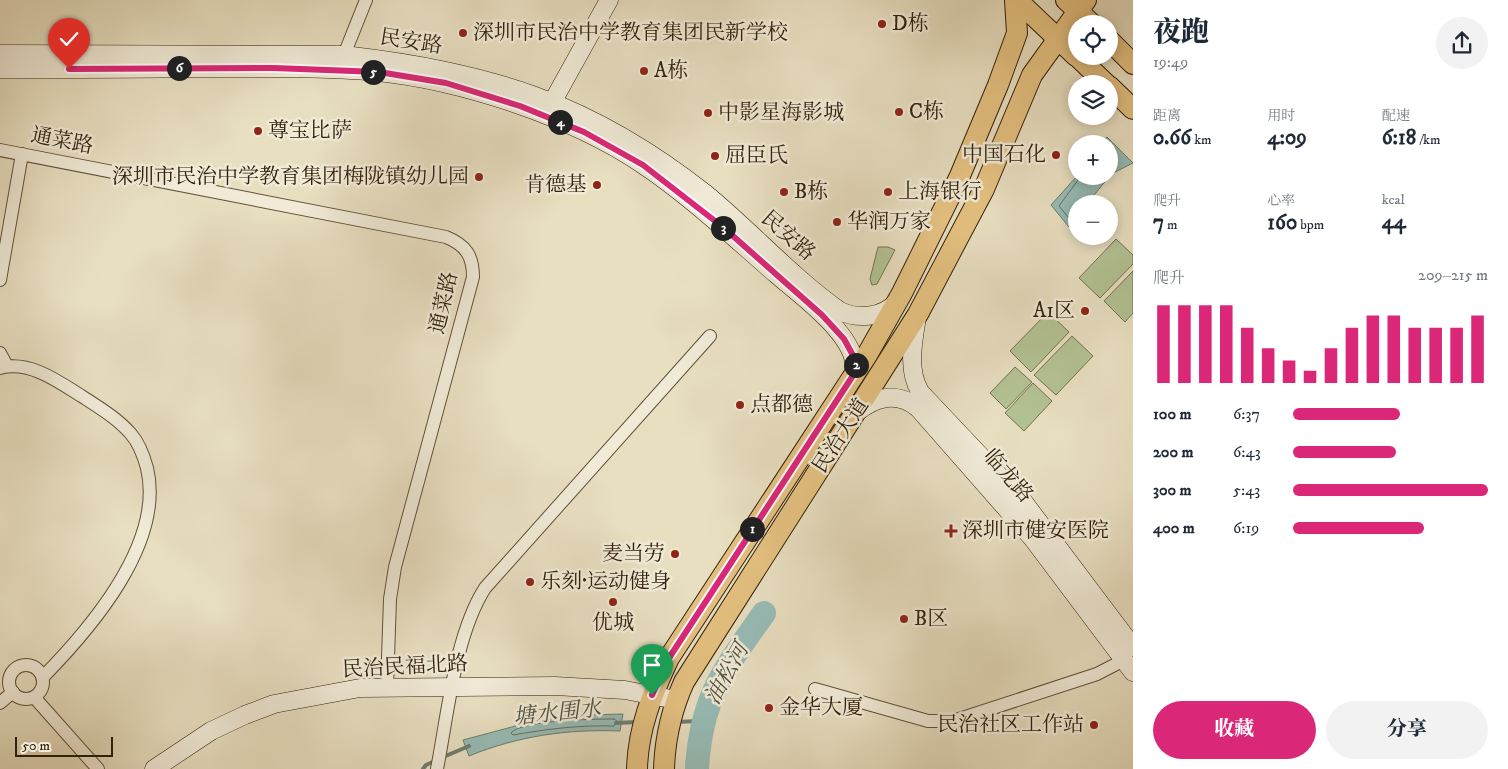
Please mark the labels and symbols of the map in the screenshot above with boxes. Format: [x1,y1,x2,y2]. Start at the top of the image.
place label: D栋 [892,11,929,37]
pin [48,18,90,69]
marker: D栋 [876,18,888,30]
place label: 深圳市民治中学教育集团民新学校 [473,20,788,46]
street label: 民安路 [378,24,444,60]
marker: 深圳市民治中学教育集团民新学校 [457,27,469,39]
pin: 6 [166,56,192,80]
place label: A栋 [654,58,688,84]
pin: 5 [360,60,386,84]
marker: A栋 [638,65,650,77]
place label: C栋 [909,99,944,125]
place label: 中影星海影城 [718,100,844,126]
marker: C栋 [893,106,905,118]
marker: 中影星海影城 [702,107,714,119]
pin: 4 [548,110,572,134]
place label: 尊宝比萨 [268,118,352,144]
street label: 通菜路 [29,122,95,160]
marker: 尊宝比萨 [252,125,264,137]
place label: 中国石化 [962,142,1046,168]
place label: 屈臣氏 [725,143,788,169]
marker: 中国石化 [1050,149,1062,161]
marker: 屈臣氏 [709,150,721,162]
place label: 深圳市民治中学教育集团梅陇镇幼儿园 [112,164,469,190]
marker: 深圳市民治中学教育集团梅陇镇幼儿园 [473,171,485,183]
place label: 肯德基 [524,172,587,198]
marker: 肯德基 [591,179,603,191]
place label: B栋 [794,179,828,205]
place label: 上海银行 [898,179,982,205]
marker: B栋 [778,186,790,198]
marker: 上海银行 [882,186,894,198]
street label: 民安路 [756,206,820,266]
place label: 华润万家 [847,209,931,235]
pin: 3 [710,216,736,240]
marker: 华润万家 [831,216,843,228]
street label: 通菜路 [424,269,464,337]
place label: A1区 [1033,298,1075,324]
marker: A1区 [1079,305,1091,317]
pin: 2 [844,352,868,378]
place label: 点都德 [750,392,813,418]
street label: 民治大道 [807,394,875,478]
marker: 点都德 [734,399,746,411]
street label: 临龙路 [978,444,1038,508]
pin: 1 [740,516,764,542]
place label: 深圳市健安医院 [962,518,1109,544]
marker: 深圳市健安医院 [944,524,958,538]
place label: 麦当劳 [602,541,665,567]
marker: 麦当劳 [669,548,681,560]
place label: 乐刻·运动健身 [540,569,671,595]
marker: 乐刻·运动健身 [524,576,536,588]
marker: 优城 [607,596,619,608]
place label: B区 [914,606,948,632]
place label: 优城 [592,610,634,636]
marker: B区 [898,613,910,625]
water label: 油松河 [699,635,757,709]
pin [631,644,673,695]
street label: 民治民福北路 [341,651,469,683]
water label: 塘水围水 [512,695,604,731]
place label: 金华大厦 [779,695,863,721]
marker: 金华大厦 [763,702,775,714]
place label: 民治社区工作站 [937,712,1084,738]
marker: 民治社区工作站 [1088,719,1100,731]
scale bar [15,734,112,757]

